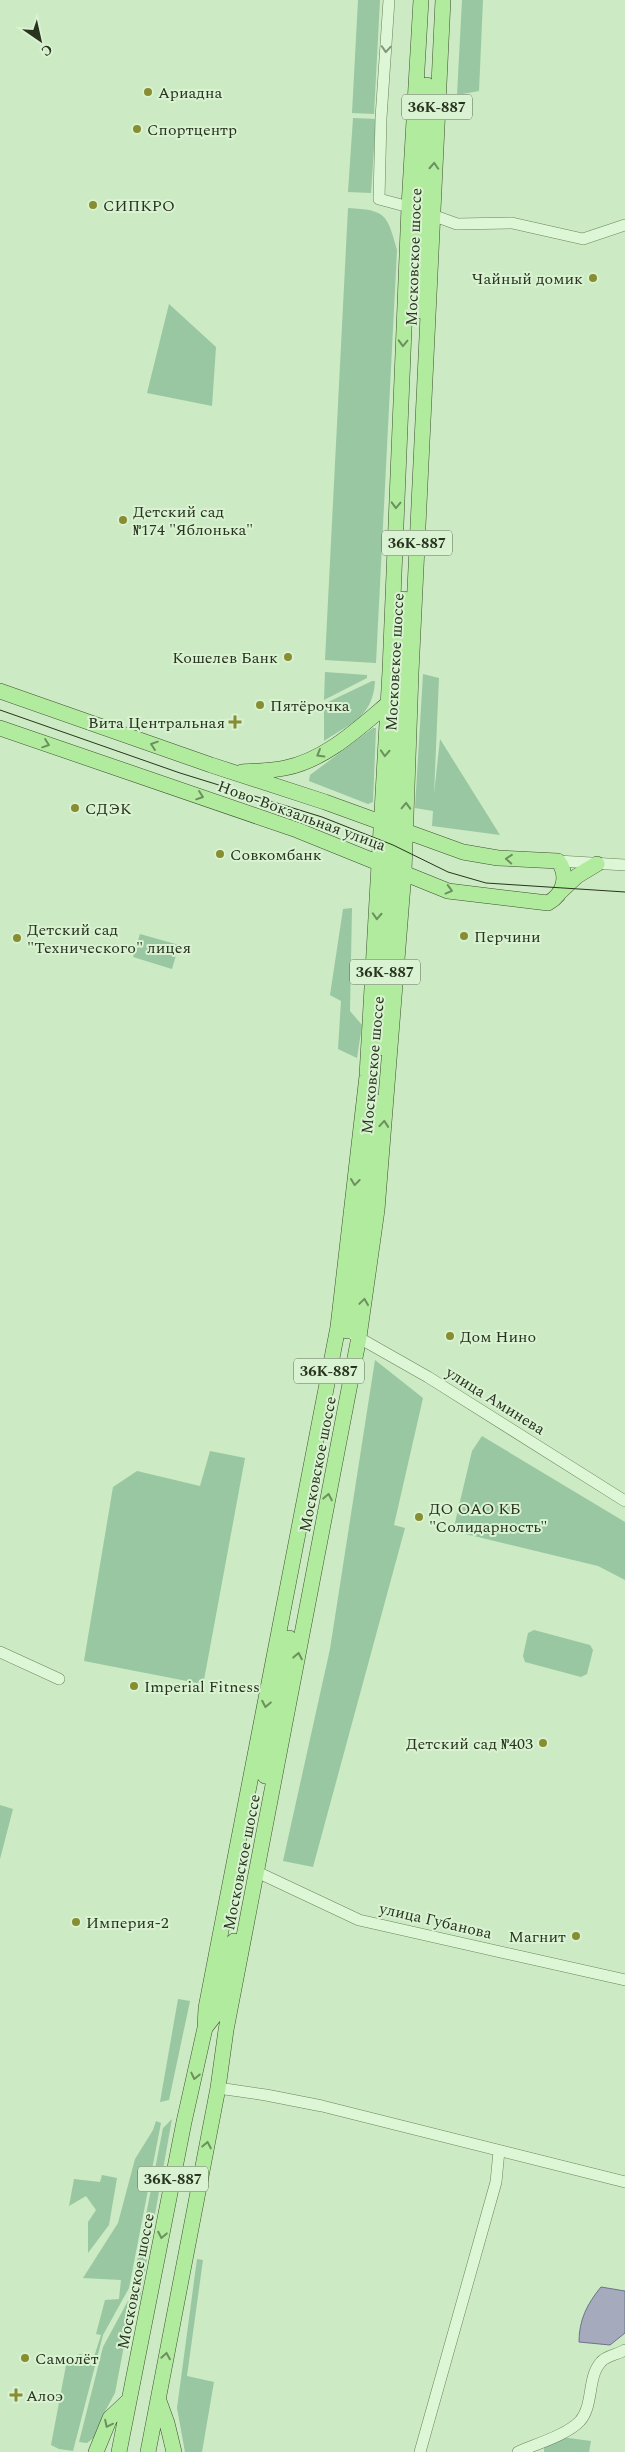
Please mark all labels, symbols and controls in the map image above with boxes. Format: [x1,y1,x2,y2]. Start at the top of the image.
north arrow [15,15,65,65]
text: С [37,39,57,62]
one-way arrow [380,45,391,53]
place label: Ариадна [158,81,222,105]
marker: Ариадна [142,86,154,98]
road number: 36К-887 [402,94,472,120]
place label: Спортцентр [147,118,237,142]
marker: Спортцентр [131,123,143,135]
one-way arrow [429,162,439,170]
street label: Московское шоссе [400,188,428,327]
place label: СИПКРО [103,194,175,218]
marker: СИПКРО [87,199,99,211]
place label: Чайный домик [472,267,583,291]
marker: Чайный домик [587,272,599,284]
one-way arrow [398,339,409,347]
place label: Детский сад №174 "Яблонька" [133,500,253,542]
one-way arrow [391,502,402,510]
marker: Детский сад №174 "Яблонька" [117,514,129,526]
road number: 36К-887 [382,530,452,556]
street label: Московское шоссе [379,592,411,732]
place label: Кошелев Банк [172,646,278,670]
marker: Кошелев Банк [282,651,294,663]
place label: Пятёрочка [270,694,350,718]
marker: Пятёрочка [254,699,266,711]
place label: Вита Центральная [88,711,225,735]
marker: Вита Центральная [229,716,241,728]
one-way arrow [41,738,50,748]
one-way arrow [150,741,159,751]
one-way arrow [316,748,325,758]
one-way arrow [379,750,390,758]
street label: Ново-Вокзальная улица [214,774,389,858]
one-way arrow [195,791,203,801]
place label: СДЭК [85,797,132,821]
marker: СДЭК [69,802,81,814]
one-way arrow [401,802,411,810]
place label: Совкомбанк [230,843,322,867]
marker: Совкомбанк [214,848,226,860]
one-way arrow [505,853,513,864]
one-way arrow [445,885,453,895]
one-way arrow [371,912,382,920]
place label: Детский сад "Технического" лицея [27,918,191,960]
place label: Перчини [474,925,541,949]
marker: Перчини [458,930,470,942]
marker: Детский сад "Технического" лицея [11,932,23,944]
road number: 36К-887 [350,960,420,984]
street label: Московское шоссе [355,995,391,1135]
one-way arrow [379,1119,390,1127]
one-way arrow [350,1178,361,1186]
one-way arrow [358,1298,368,1307]
place label: Дом Нино [460,1325,536,1349]
marker: Дом Нино [444,1330,456,1342]
road number: 36К-887 [294,1358,364,1384]
street label: улица Аминева [440,1360,550,1441]
street label: Московское шоссе [293,1394,343,1534]
one-way arrow [323,1492,333,1501]
place label: ДО ОАО КБ "Солидарность" [429,1497,547,1539]
marker: ДО ОАО КБ "Солидарность" [413,1511,425,1523]
one-way arrow [293,1652,303,1661]
place label: Imperial Fitness [144,1675,260,1699]
marker: Imperial Fitness [128,1680,140,1692]
one-way arrow [261,1700,272,1709]
place label: Детский сад №403 [406,1732,533,1756]
marker: Детский сад №403 [537,1737,549,1749]
street label: Московское шоссе [217,1792,267,1932]
street label: улица Губанова [376,1896,495,1946]
place label: Империя-2 [86,1911,169,1935]
marker: Империя-2 [70,1916,82,1928]
place label: Магнит [509,1925,566,1949]
marker: Магнит [570,1930,582,1942]
one-way arrow [190,2071,200,2080]
one-way arrow [201,2140,211,2149]
road number: 36К-887 [138,2166,208,2192]
street label: Московское шоссе [111,2211,161,2351]
one-way arrow [157,2231,168,2239]
place label: Самолёт [35,2347,99,2371]
marker: Самолёт [19,2352,31,2364]
one-way arrow [161,2352,171,2361]
place label: Алоэ [26,2384,63,2408]
marker: Алоэ [10,2389,22,2401]
one-way arrow [104,2419,115,2428]

